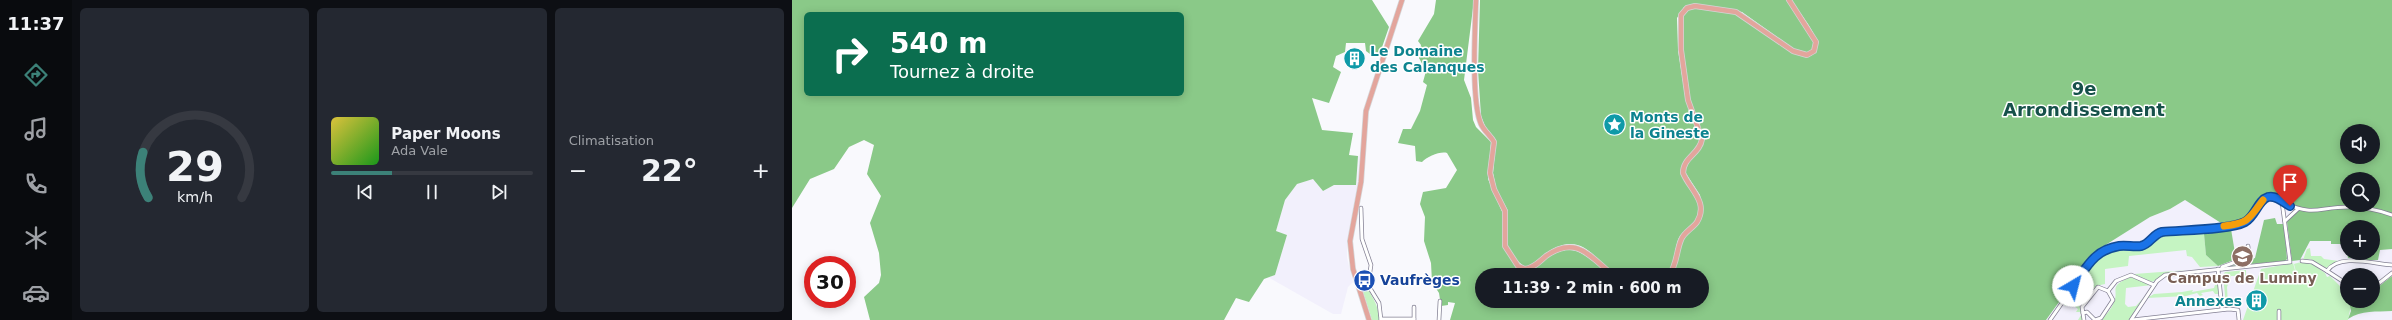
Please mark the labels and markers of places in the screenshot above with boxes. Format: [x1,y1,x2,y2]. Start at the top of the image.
place label: Le Domaine des Calanques [1370,43,1484,75]
building icon: Le Domaine des Calanques [1341,46,1367,72]
place label: Monts de la Gineste [1630,109,1709,141]
place icon: Monts de la Gineste [1601,112,1627,138]
pin [2273,165,2307,206]
school or university icon: Campus de Luminy [2229,243,2255,269]
bus stop icon: Vaufrèges [1351,267,1377,293]
place label: Campus de Luminy [2167,270,2317,286]
place label: Vaufrèges [1380,272,1460,288]
building icon: Annexes [2244,288,2270,314]
place label: Annexes [2175,293,2242,309]

